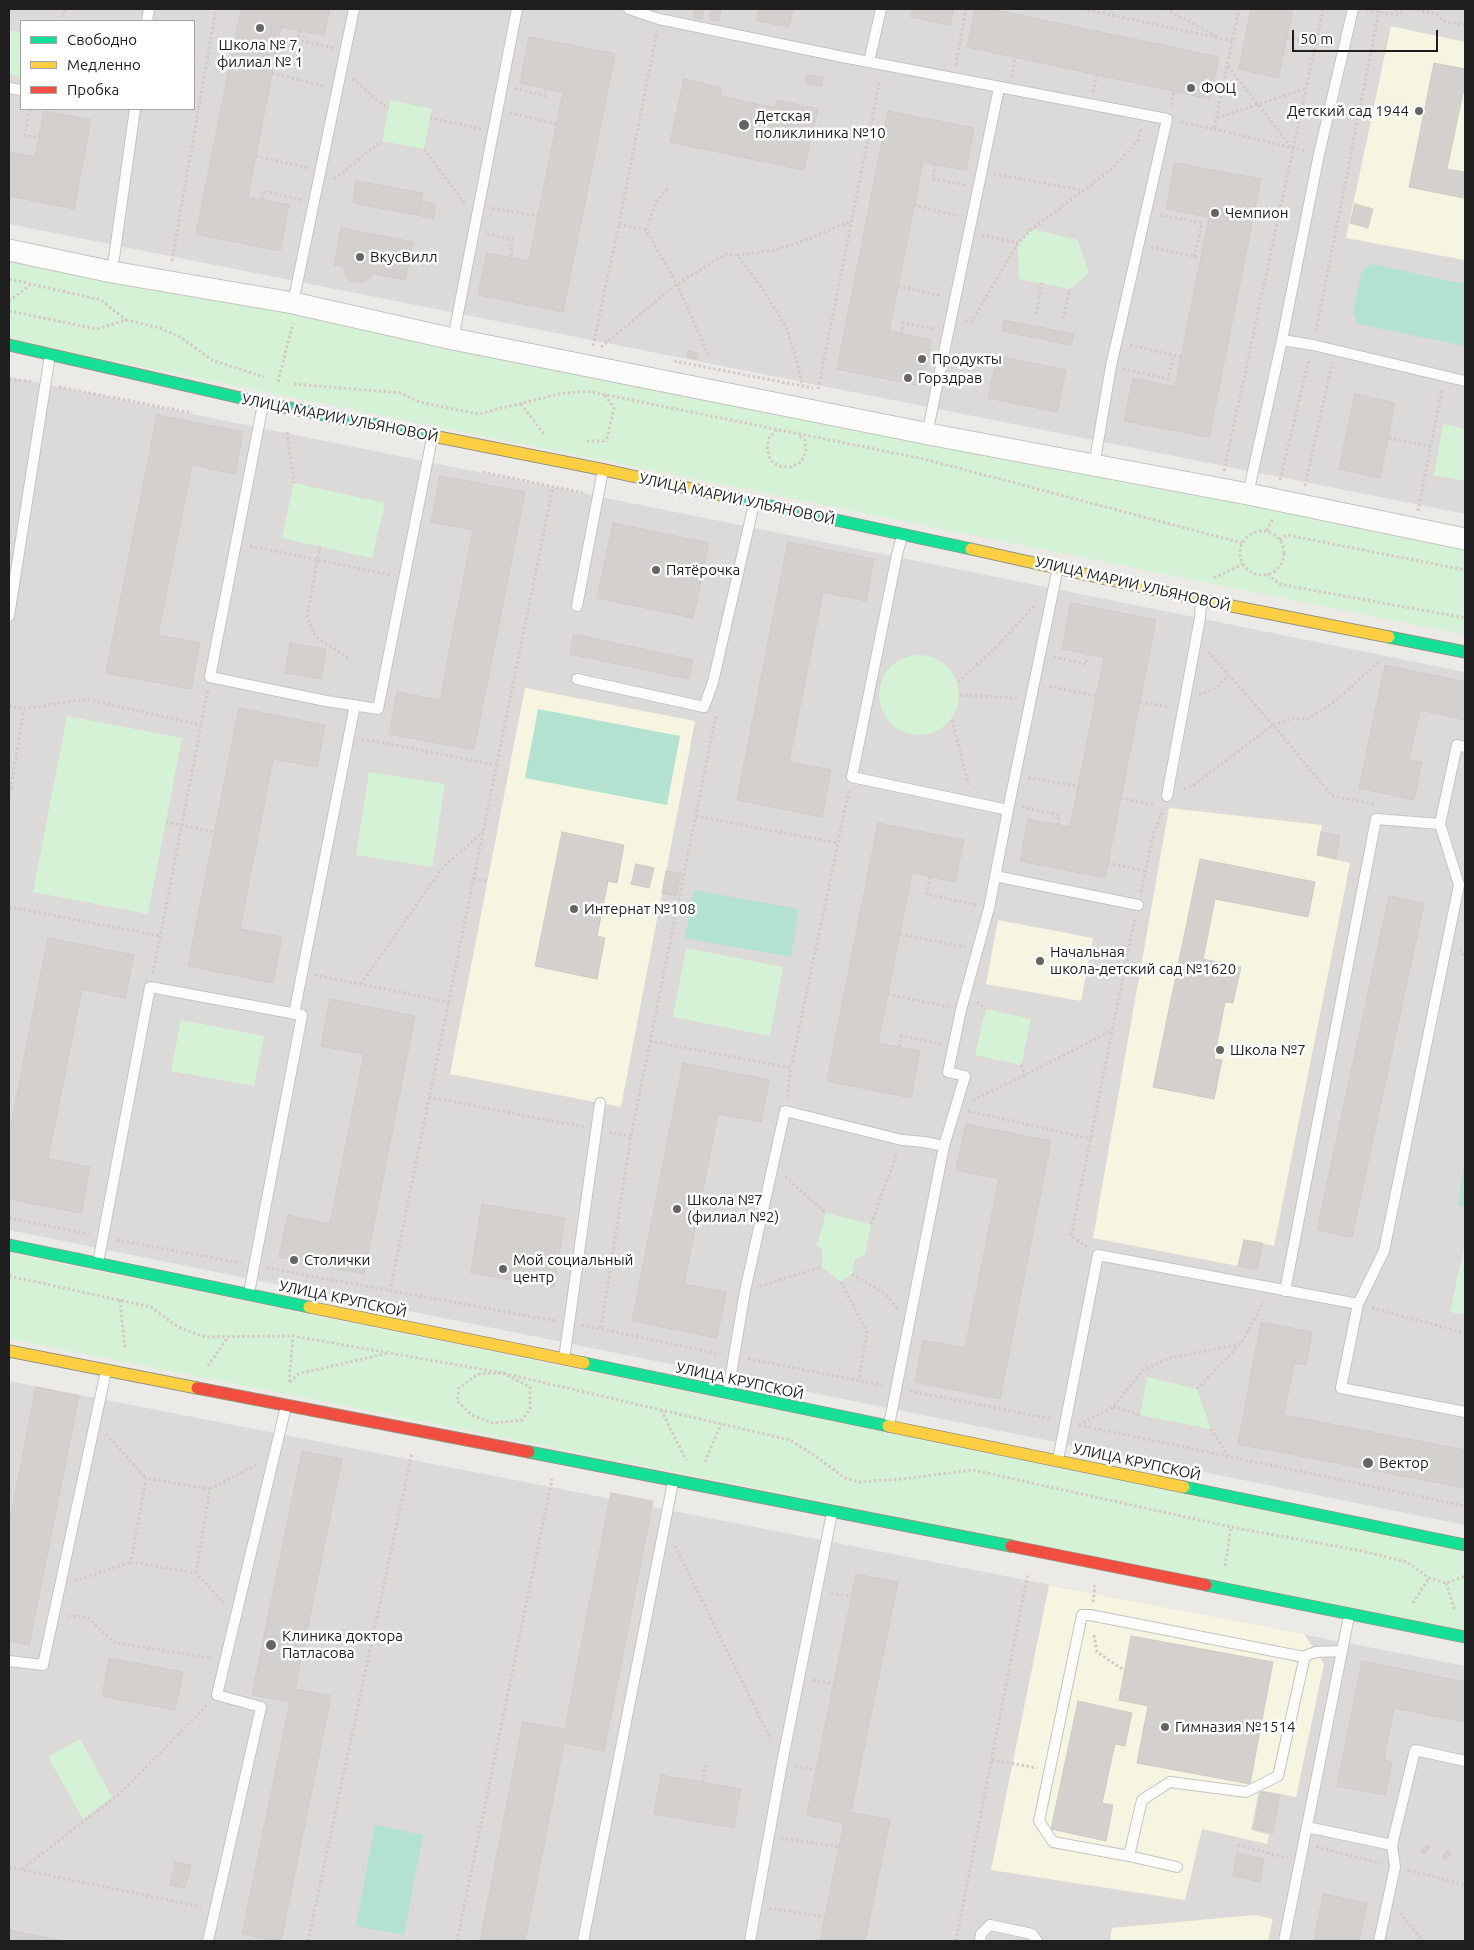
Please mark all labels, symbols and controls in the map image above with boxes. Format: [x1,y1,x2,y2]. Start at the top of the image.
legend [20,20,195,110]
scale bar [1294,20,1440,52]
marker: Школа № 7, филиал № 1 [254,22,266,34]
text: 50 m [1300,30,1333,47]
text: Свободно [67,31,137,48]
place label: Школа № 7, филиал № 1 [217,36,303,71]
text: Медленно [67,56,141,73]
place label: ФОЦ [1201,79,1236,97]
text: Пробка [67,81,119,98]
marker: ФОЦ [1185,82,1197,94]
place label: Детский сад 1944 [1287,102,1409,120]
marker: Детский сад 1944 [1413,105,1425,117]
place label: Детская поликлиника №10 [755,107,886,142]
marker: Детская поликлиника №10 [737,118,751,132]
place label: Чемпион [1225,204,1288,222]
marker: Чемпион [1209,207,1221,219]
place label: ВкусВилл [370,248,437,266]
marker: ВкусВилл [354,251,366,263]
place label: Продукты [932,350,1002,368]
marker: Продукты [916,353,928,365]
place label: Горздрав [918,369,982,387]
marker: Горздрав [902,372,914,384]
street label: УЛИЦА МАРИИ УЛЬЯНОВОЙ [240,390,440,446]
street label: УЛИЦА МАРИИ УЛЬЯНОВОЙ [637,469,837,529]
street label: УЛИЦА МАРИИ УЛЬЯНОВОЙ [1034,553,1232,615]
place label: Пятёрочка [666,561,740,579]
marker: Пятёрочка [650,564,662,576]
place label: Интернат №108 [584,900,696,918]
marker: Интернат №108 [568,903,580,915]
place label: Начальная школа-детский сад №1620 [1050,943,1236,978]
marker: Начальная школа-детский сад №1620 [1034,955,1046,967]
place label: Школа №7 [1230,1041,1306,1059]
marker: Школа №7 [1214,1044,1226,1056]
place label: Школа №7 (филиал №2) [687,1191,779,1226]
marker: Школа №7 (филиал №2) [671,1203,683,1215]
place label: Столички [304,1251,370,1269]
place label: Мой социальный центр [513,1251,633,1286]
marker: Столички [288,1254,300,1266]
marker: Мой социальный центр [497,1263,509,1275]
street label: УЛИЦА КРУПСКОЙ [277,1277,409,1321]
street label: УЛИЦА КРУПСКОЙ [674,1359,806,1403]
street label: УЛИЦА КРУПСКОЙ [1071,1440,1203,1484]
place label: Вектор [1379,1454,1429,1472]
marker: Вектор [1361,1456,1375,1470]
place label: Клиника доктора Патласова [282,1627,403,1662]
marker: Клиника доктора Патласова [264,1638,278,1652]
place label: Гимназия №1514 [1175,1718,1295,1736]
marker: Гимназия №1514 [1159,1721,1171,1733]

